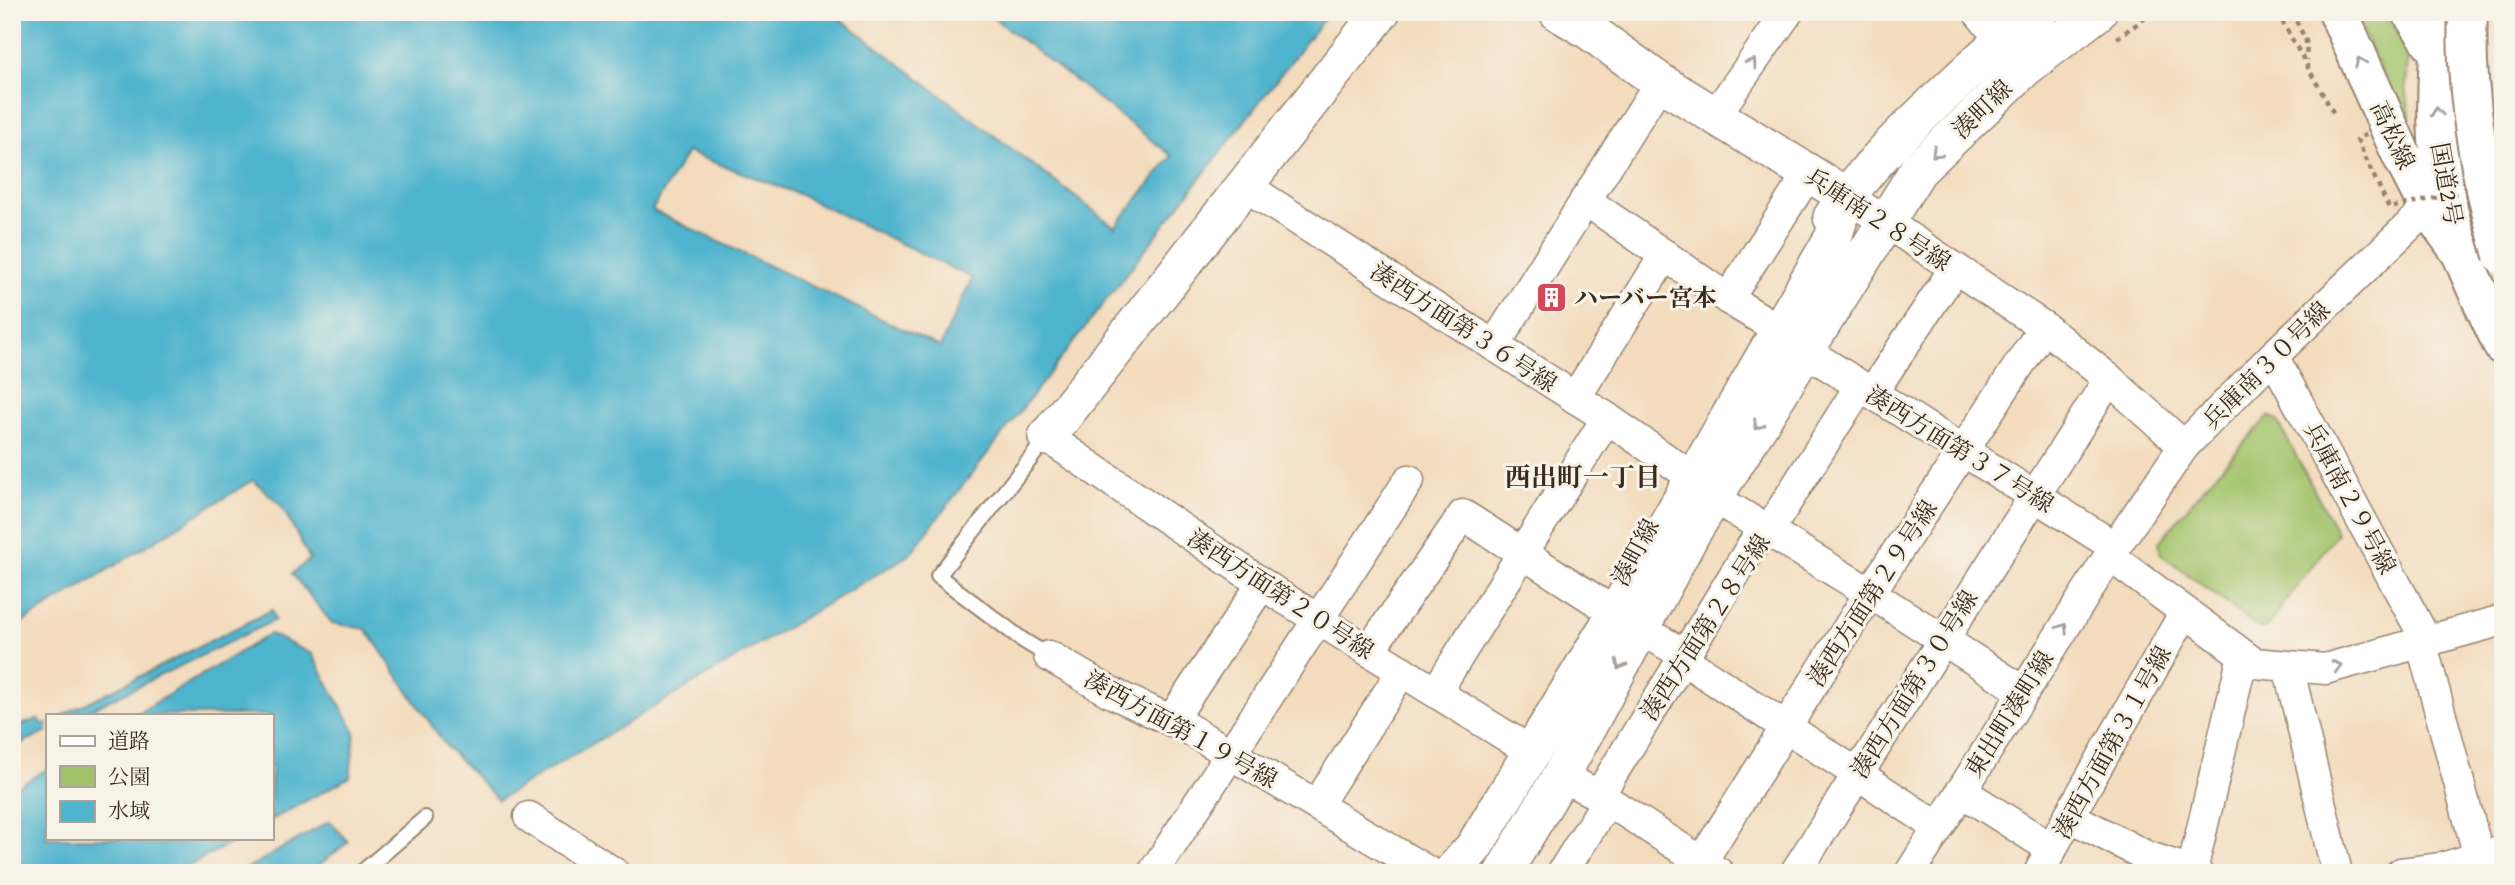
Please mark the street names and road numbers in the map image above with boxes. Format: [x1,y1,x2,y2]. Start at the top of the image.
street label: 湊町線 [1944,71,2020,147]
street label: 高松線 [2362,95,2424,175]
street label: 国道2号 [2423,140,2471,228]
street label: 兵庫南２８号線 [1798,159,1958,279]
street label: 湊西方面第３６号線 [1364,254,1564,400]
street label: 兵庫南３０号線 [2194,293,2338,437]
street label: 湊西方面第３７号線 [1859,377,2061,521]
street label: 兵庫南２９号線 [2295,416,2405,580]
street label: 湊西方面第２９号線 [1799,493,1945,693]
street label: 湊町線 [1603,512,1667,592]
street label: 湊西方面第２０号線 [1181,521,1381,667]
street label: 湊西方面第２８号線 [1632,527,1778,727]
street label: 湊西方面第３０号線 [1842,583,1986,785]
street label: 湊西方面第３１号線 [2044,639,2180,845]
street label: 東出町湊町線 [1956,644,2062,784]
street label: 湊西方面第１９号線 [1078,661,1284,797]

